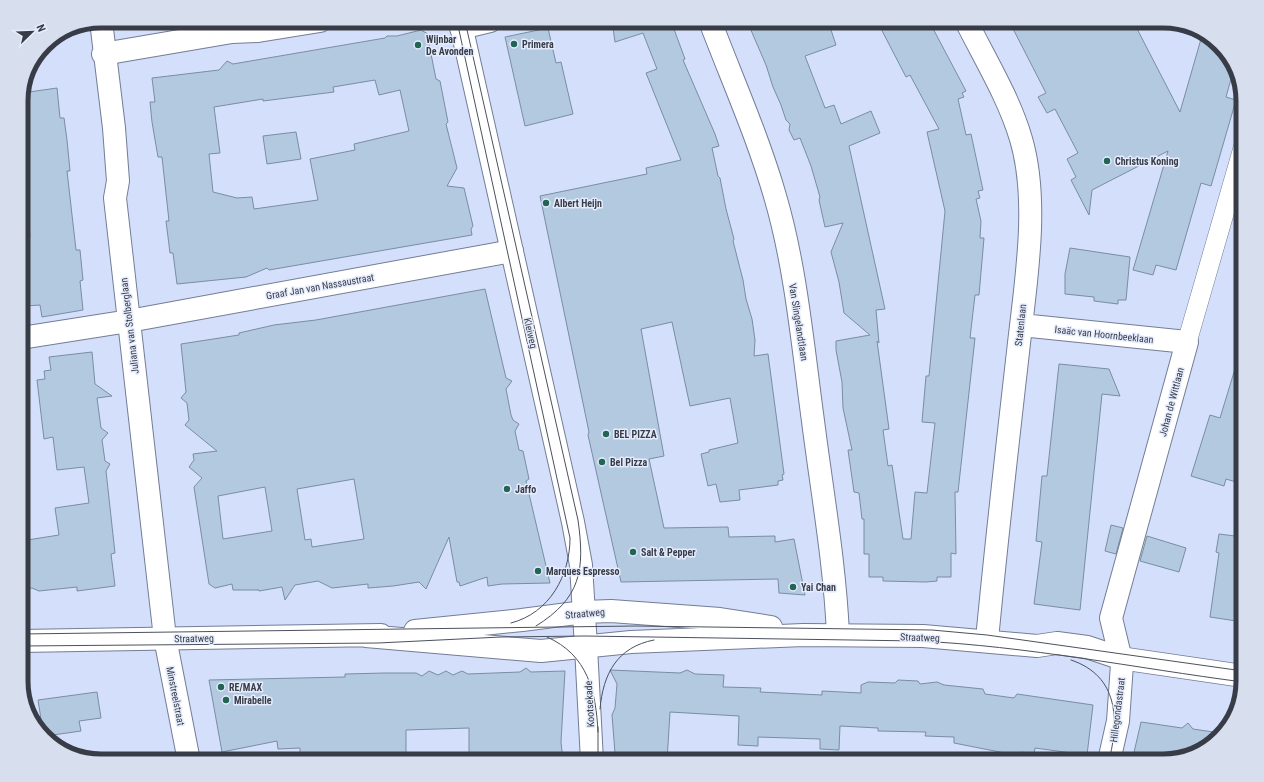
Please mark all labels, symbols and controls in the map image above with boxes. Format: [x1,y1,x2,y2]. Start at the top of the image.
north arrow [12,12,52,52]
text: N [33,23,48,34]
place label: Wijnbar De Avonden [426,34,474,57]
marker: Primera [509,39,519,49]
place label: Primera [522,39,554,50]
marker: Wijnbar De Avonden [413,40,423,50]
marker: Christus Koning [1102,156,1112,166]
place label: Christus Koning [1115,156,1179,167]
marker: Albert Heijn [541,198,551,208]
place label: Albert Heijn [554,198,602,209]
street label: Graaf Jan van Nassaustraat [265,272,375,301]
street label: Juliana van Stolberglaan [118,277,141,375]
street label: Van Slingelandtlaan [787,283,810,362]
street label: Statenlaan [1013,303,1028,347]
street label: Kleiweg [522,317,539,349]
street label: Isaäc van Hoornbeeklaan [1054,324,1154,345]
street label: Johan de Wittlaan [1157,366,1186,438]
marker: BEL PIZZA [601,429,611,439]
place label: BEL PIZZA [614,429,657,440]
marker: Bel Pizza [597,457,607,467]
place label: Bel Pizza [610,457,647,468]
marker: Jaffo [502,484,512,494]
place label: Jaffo [515,484,536,495]
marker: Salt & Pepper [628,547,638,557]
place label: Salt & Pepper [641,547,696,558]
marker: Marques Espresso [533,566,543,576]
place label: Marques Espresso [546,566,620,577]
marker: Yai Chan [788,582,798,592]
place label: Yai Chan [801,582,836,593]
street label: Straatweg [565,606,605,621]
street label: Straatweg [900,631,940,644]
street label: Straatweg [174,633,214,644]
street label: Minstreelstraat [164,666,187,727]
street label: Hillegondastraat [1108,677,1127,743]
street label: Kootsekade [583,680,596,727]
marker: RE/MAX [216,682,226,692]
place label: RE/MAX [229,682,262,693]
marker: Mirabelle [221,695,231,705]
place label: Mirabelle [234,695,272,706]

